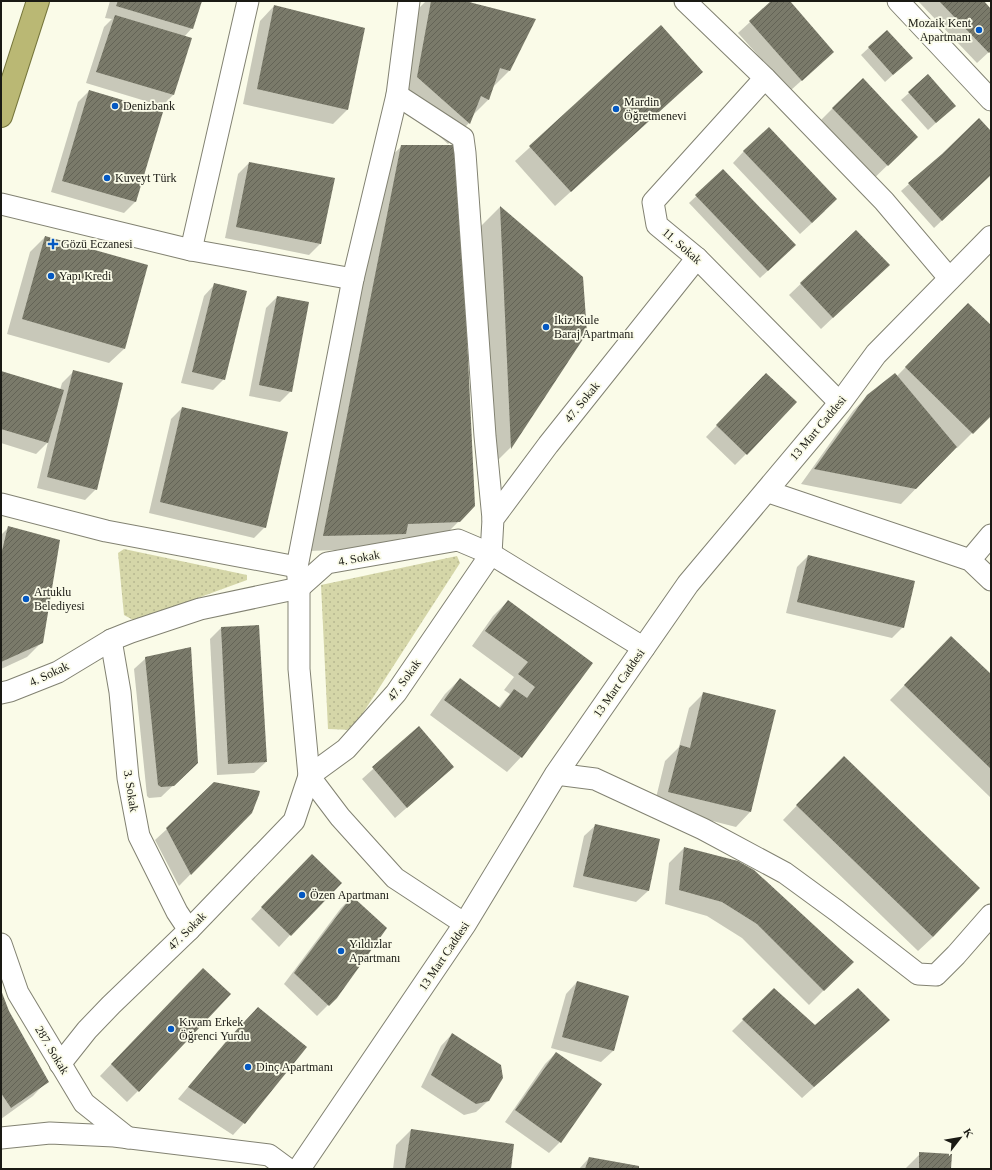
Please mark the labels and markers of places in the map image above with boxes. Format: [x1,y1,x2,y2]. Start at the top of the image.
place label: Mozaik Kent Apartmanı [908,16,972,44]
marker: Mozaik Kent Apartmanı [974,25,984,35]
place label: Mardin Öğretmenevi [624,95,687,123]
place label: Denizbank [123,99,175,113]
marker: Denizbank [110,101,120,111]
marker: Mardin Öğretmenevi [611,104,621,114]
place label: Kuveyt Türk [115,171,176,185]
marker: Kuveyt Türk [102,173,112,183]
place label: Gözü Eczanesi [61,237,133,251]
marker: Gözü Eczanesi [48,239,58,249]
place label: Yapı Kredi [59,269,112,283]
marker: Yapı Kredi [46,271,56,281]
place label: İkiz Kule Baraj Apartmanı [554,313,634,341]
marker: İkiz Kule Baraj Apartmanı [541,322,551,332]
place label: Artuklu Belediyesi [34,585,85,613]
marker: Artuklu Belediyesi [21,594,31,604]
place label: Özen Apartmanı [310,888,390,902]
marker: Özen Apartmanı [297,890,307,900]
place label: Yıldızlar Apartmanı [349,937,401,965]
marker: Yıldızlar Apartmanı [336,946,346,956]
place label: Kıvam Erkek Öğrenci Yurdu [179,1015,250,1043]
marker: Kıvam Erkek Öğrenci Yurdu [166,1024,176,1034]
place label: Dinç Apartmanı [256,1060,334,1074]
marker: Dinç Apartmanı [243,1062,253,1072]

